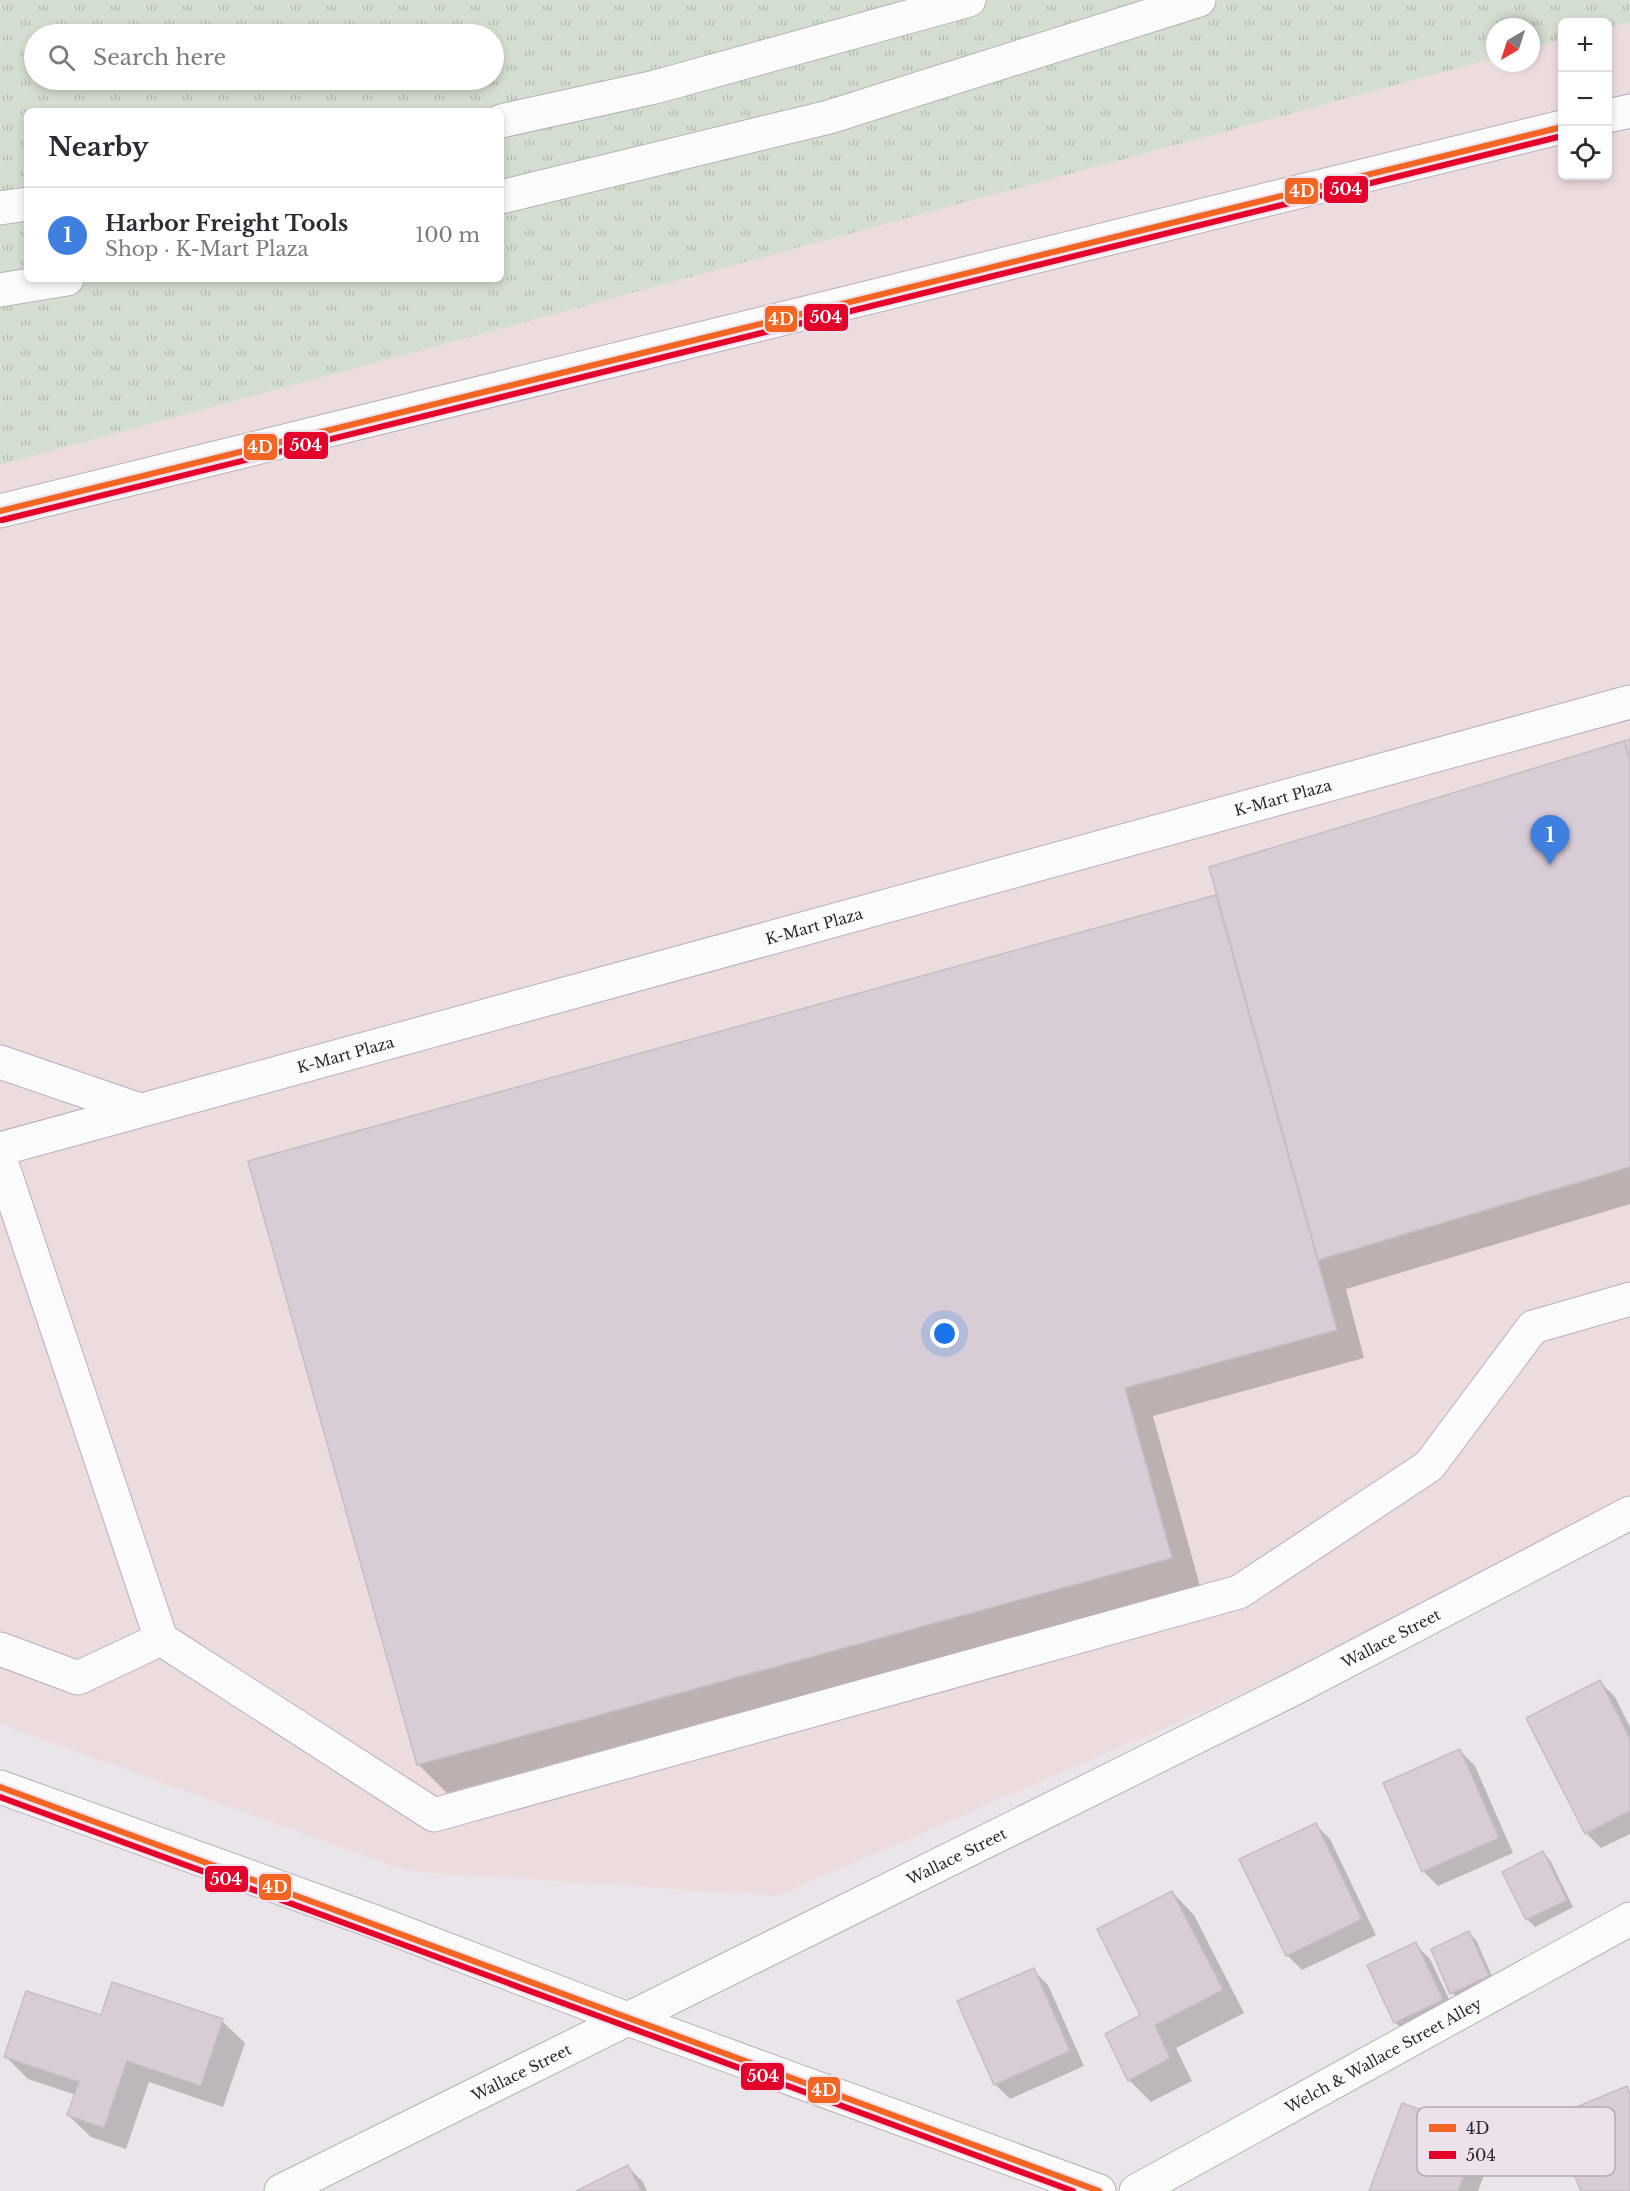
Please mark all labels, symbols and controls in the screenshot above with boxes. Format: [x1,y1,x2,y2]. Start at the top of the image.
north arrow [1486,18,1540,72]
map controls [1558,18,1612,180]
button: + [1558,18,1612,72]
search box [24,24,504,90]
icon: search [45,41,78,74]
text: Search here [93,44,226,71]
button: − [1558,72,1612,126]
button: locate [1558,126,1612,180]
text: Nearby [48,131,149,163]
line badge: 504 [1323,175,1369,204]
line badge: 4D [1284,177,1319,205]
text: 504 [1330,179,1362,199]
text: 4D [1289,181,1315,201]
text: Harbor Freight Tools [105,210,348,237]
text: 1 [63,223,72,247]
text: 100 m [415,223,480,247]
text: Shop · K-Mart Plaza [105,237,309,261]
line badge: 504 [803,303,849,332]
line badge: 4D [764,305,798,333]
text: 504 [810,307,842,327]
text: 4D [768,309,794,329]
line badge: 504 [283,431,329,460]
line badge: 4D [243,433,278,461]
text: 504 [290,435,322,455]
text: 4D [247,437,273,457]
street label: K-Mart Plaza [1232,775,1334,820]
pin: 1 [1530,816,1570,865]
street label: K-Mart Plaza [763,903,865,948]
street label: K-Mart Plaza [295,1032,397,1077]
your location [930,1319,959,1348]
street label: Wallace Street [1337,1604,1444,1672]
street label: Wallace Street [903,1823,1010,1889]
line badge: 504 [204,1865,249,1893]
text: 504 [210,1869,242,1889]
line badge: 4D [258,1873,292,1901]
text: 4D [262,1877,288,1897]
street label: Welch & Wallace Street Alley [1281,1993,1485,2117]
street label: Wallace Street [467,2039,574,2105]
line badge: 504 [740,2062,785,2091]
text: 504 [747,2066,779,2086]
line badge: 4D [807,2076,841,2104]
text: 4D [811,2080,837,2100]
legend [1417,2107,1615,2176]
text: 4D [1466,2118,1490,2138]
text: 504 [1466,2145,1496,2165]

